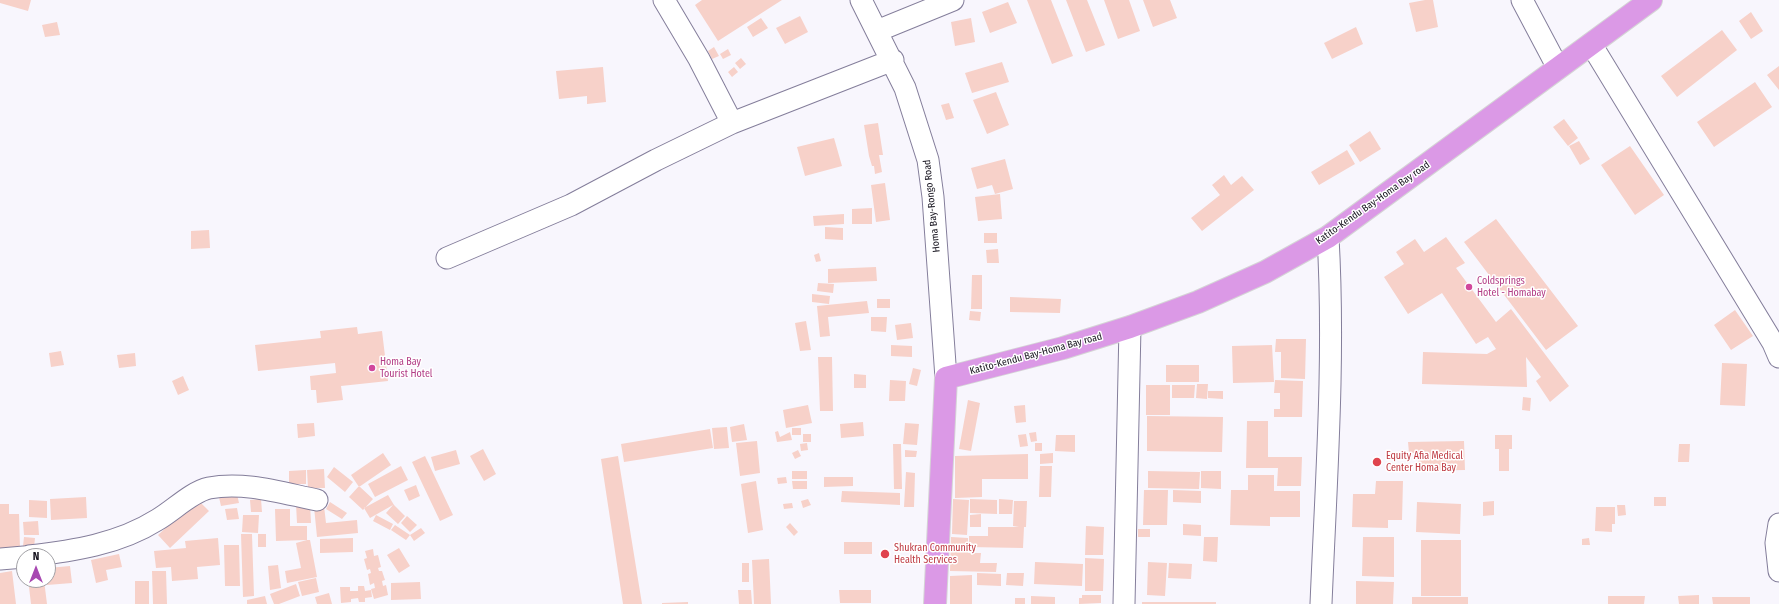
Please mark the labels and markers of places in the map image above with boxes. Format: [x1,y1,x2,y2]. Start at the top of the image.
place label: Coldsprings Hotel - Homabay [1477,275,1546,298]
marker: Coldsprings Hotel - Homabay [1464,282,1474,292]
place label: Homa Bay Tourist Hotel [380,356,432,380]
marker: Homa Bay Tourist Hotel [367,363,377,373]
place label: Equity Afia Medical Center Homa Bay [1386,450,1463,474]
marker: Equity Afia Medical Center Homa Bay [1371,456,1383,468]
place label: Shukran Community Health Services [894,542,976,566]
marker: Shukran Community Health Services [879,548,891,560]

